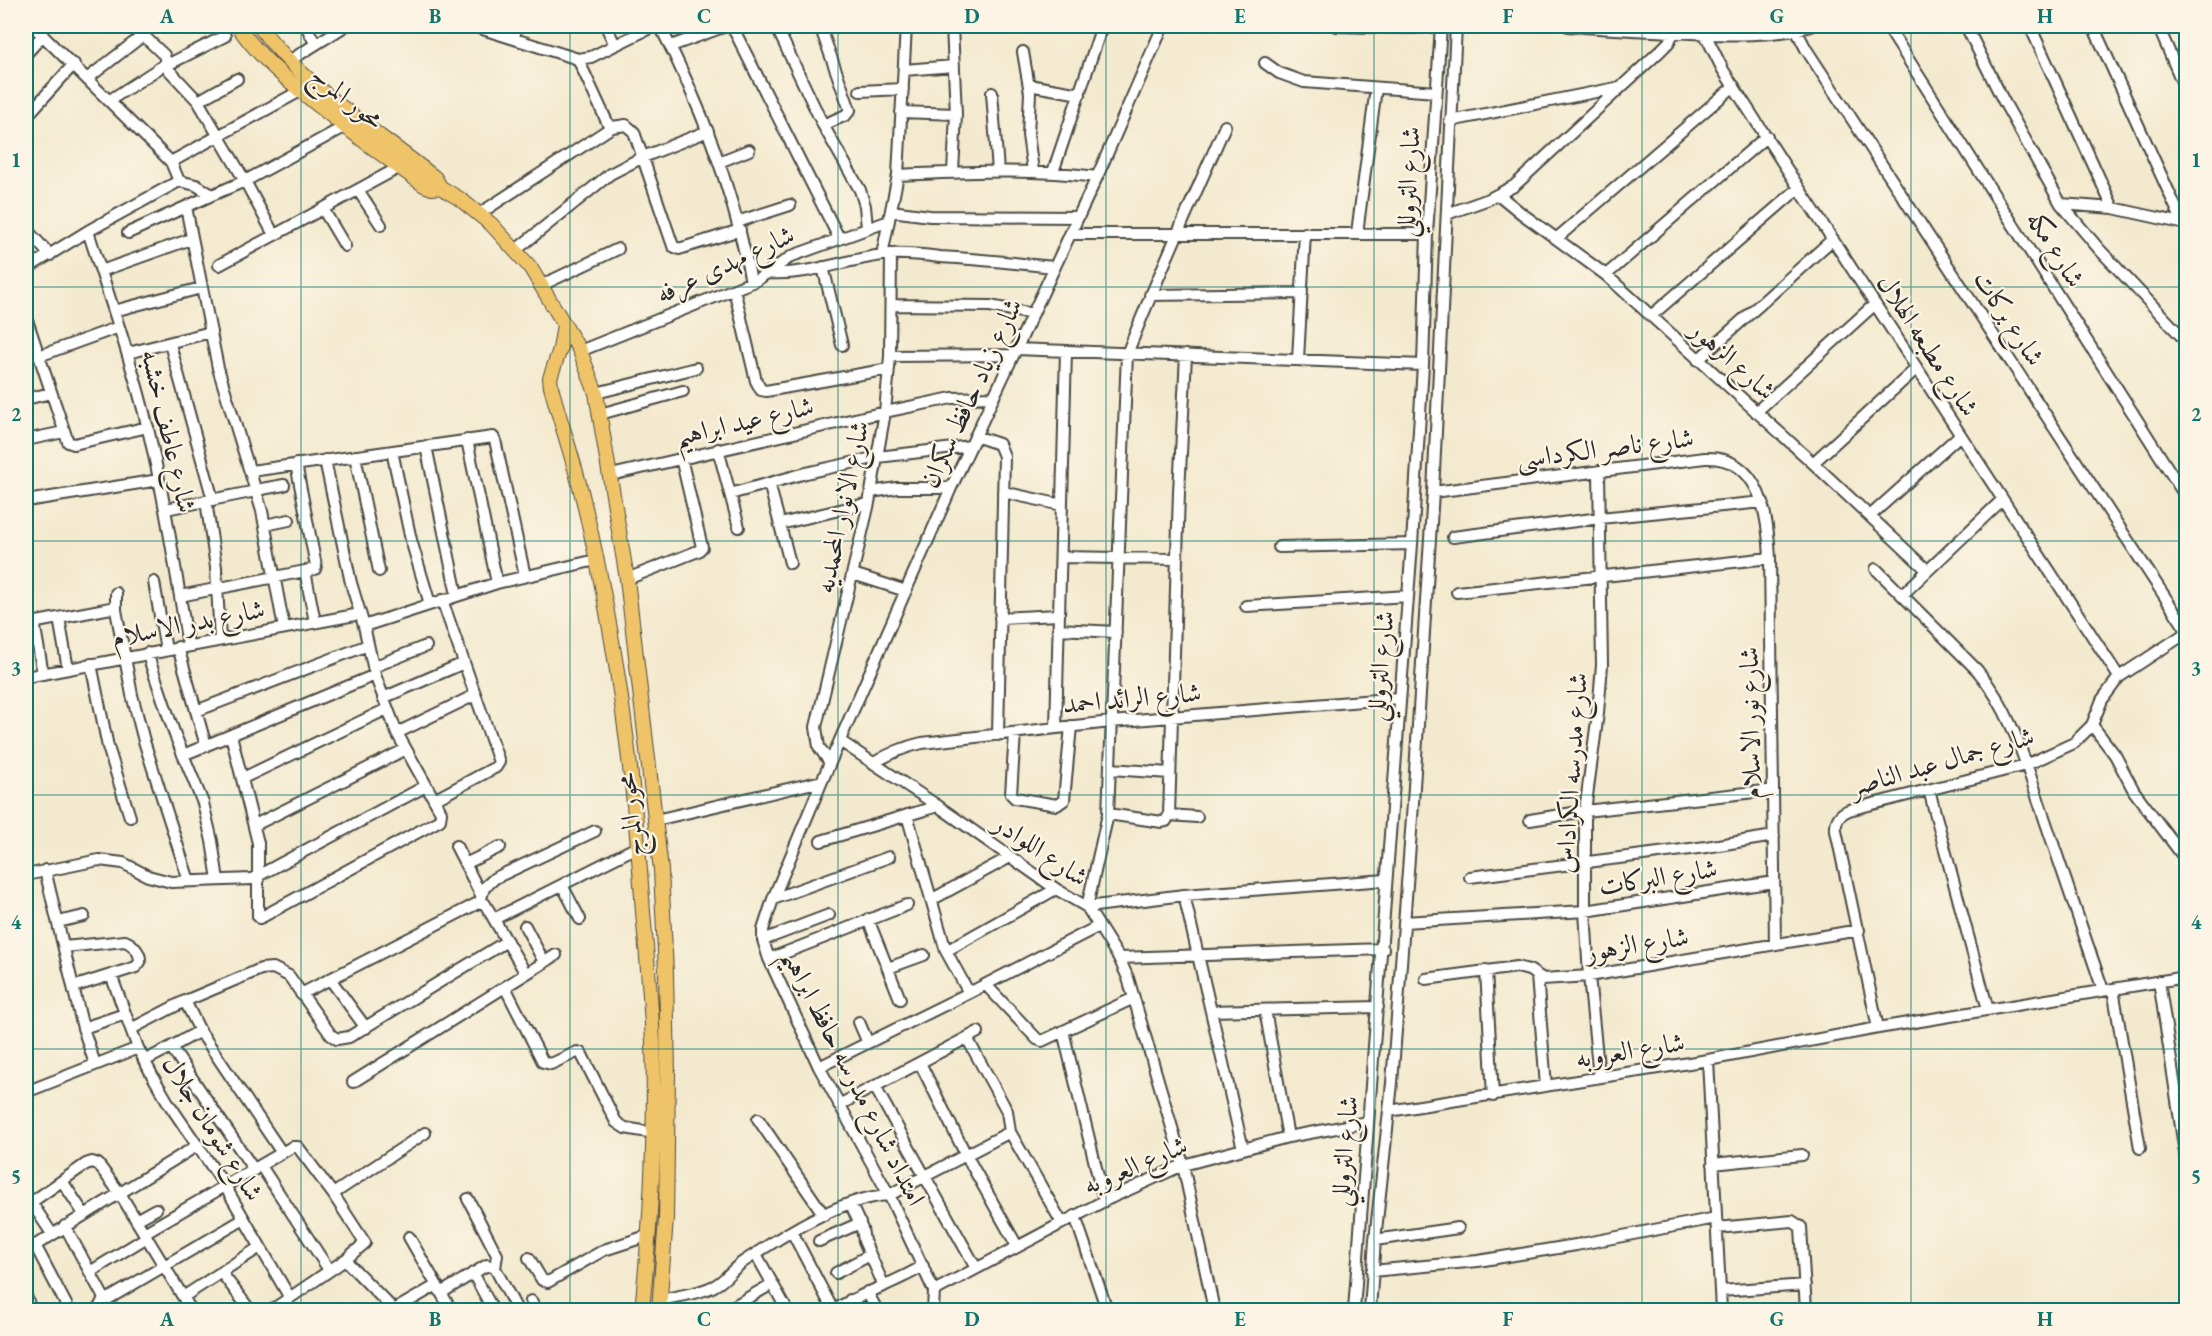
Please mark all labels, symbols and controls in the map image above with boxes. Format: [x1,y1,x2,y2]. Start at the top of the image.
text: A [159,3,175,29]
text: B [429,3,441,29]
text: C [697,3,711,29]
text: D [964,3,980,29]
text: E [1234,3,1246,29]
text: F [1503,3,1514,29]
text: G [1770,3,1784,29]
text: H [2037,3,2053,29]
street label: محور المرج [299,57,392,142]
street label: شارع التروللي [1387,126,1437,239]
text: 1 [11,147,21,173]
text: 1 [2191,147,2201,173]
street label: شارع مكه [2015,204,2094,296]
street label: شارع مهدى عرفه [650,216,802,315]
street label: شارع بركات [1961,263,2053,375]
street label: شارع مطبعه الهلال [1865,267,1988,425]
street label: شارع زياد حافظ سكران [911,292,1034,496]
street label: شارع الزهور [1677,310,1784,411]
street label: شارع عاطف خشبه [129,346,205,517]
street label: شارع عيد ابراهيم [671,388,819,463]
text: 2 [11,401,22,427]
text: 2 [2191,401,2202,427]
street label: شارع الانوار المحمديه [806,417,882,597]
street label: شارع ناصر الكرداسى [1514,419,1696,481]
street label: شارع بدر الاسلام [108,591,269,660]
street label: شارع التروللي [1357,609,1411,724]
street label: شارع نور الاسلام [1731,646,1774,799]
text: 3 [11,655,21,681]
text: 3 [2191,655,2201,681]
street label: شارع مدرسه الكراداس [1546,671,1600,875]
street label: شارع الرائد احمد [1061,674,1203,726]
street label: شارع جمال عبد الناصر [1843,717,2039,809]
street label: محور المرج [608,770,658,859]
street label: شارع اللوادر [982,803,1095,898]
street label: شارع البركات [1596,850,1721,908]
text: 4 [11,909,22,935]
text: 4 [2191,909,2202,935]
street label: شارع الزهور [1580,918,1692,974]
street label: امتداد شارع مدرسه حافظ ابراهيم [765,942,935,1216]
street label: شارع العروبه [1573,1024,1688,1080]
street label: شارع شومان جلال [150,1048,272,1210]
street label: شارع التروللي [1321,1094,1375,1209]
street label: شارع العروبه [1077,1127,1194,1207]
text: 5 [11,1163,21,1189]
text: 5 [2191,1163,2201,1189]
text: A [159,1306,175,1332]
text: B [429,1306,441,1332]
text: C [697,1306,711,1332]
text: D [964,1306,980,1332]
text: E [1234,1306,1246,1332]
text: F [1503,1306,1514,1332]
text: G [1770,1306,1784,1332]
text: H [2037,1306,2053,1332]

